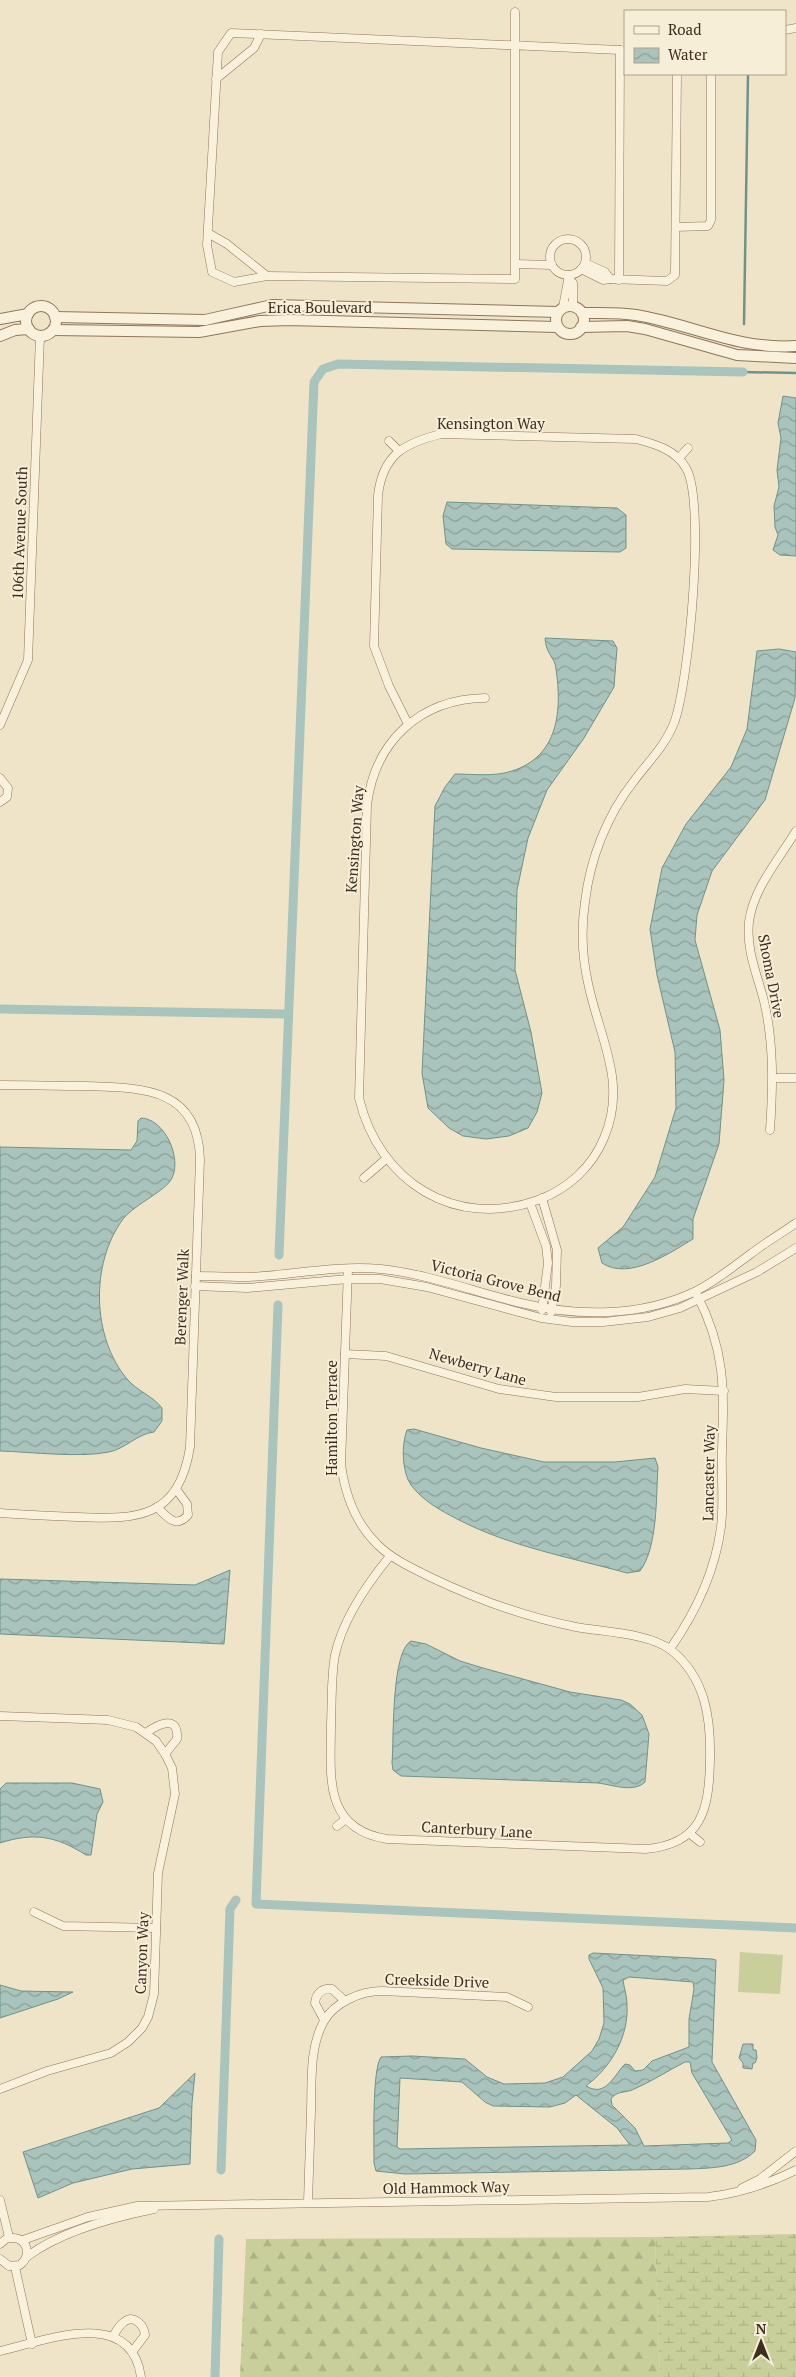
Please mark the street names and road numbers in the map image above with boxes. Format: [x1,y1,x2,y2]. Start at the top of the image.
street label: Erica Boulevard [268,297,372,317]
street label: Kensington Way [437,413,545,433]
street label: 106th Avenue South [7,466,31,600]
street label: Kensington Way [340,784,368,893]
street label: Shoma Drive [754,932,790,1020]
street label: Berenger Walk [169,1248,193,1346]
street label: Victoria Grove Bend [429,1254,563,1306]
street label: Newberry Lane [427,1343,529,1389]
street label: Hamilton Terrace [321,1360,341,1476]
street label: Lancaster Way [697,1424,719,1521]
street label: Canterbury Lane [421,1816,533,1842]
street label: Canyon Way [130,1911,152,1995]
street label: Creekside Drive [384,1968,490,1992]
street label: Old Hammock Way [382,2176,510,2198]

